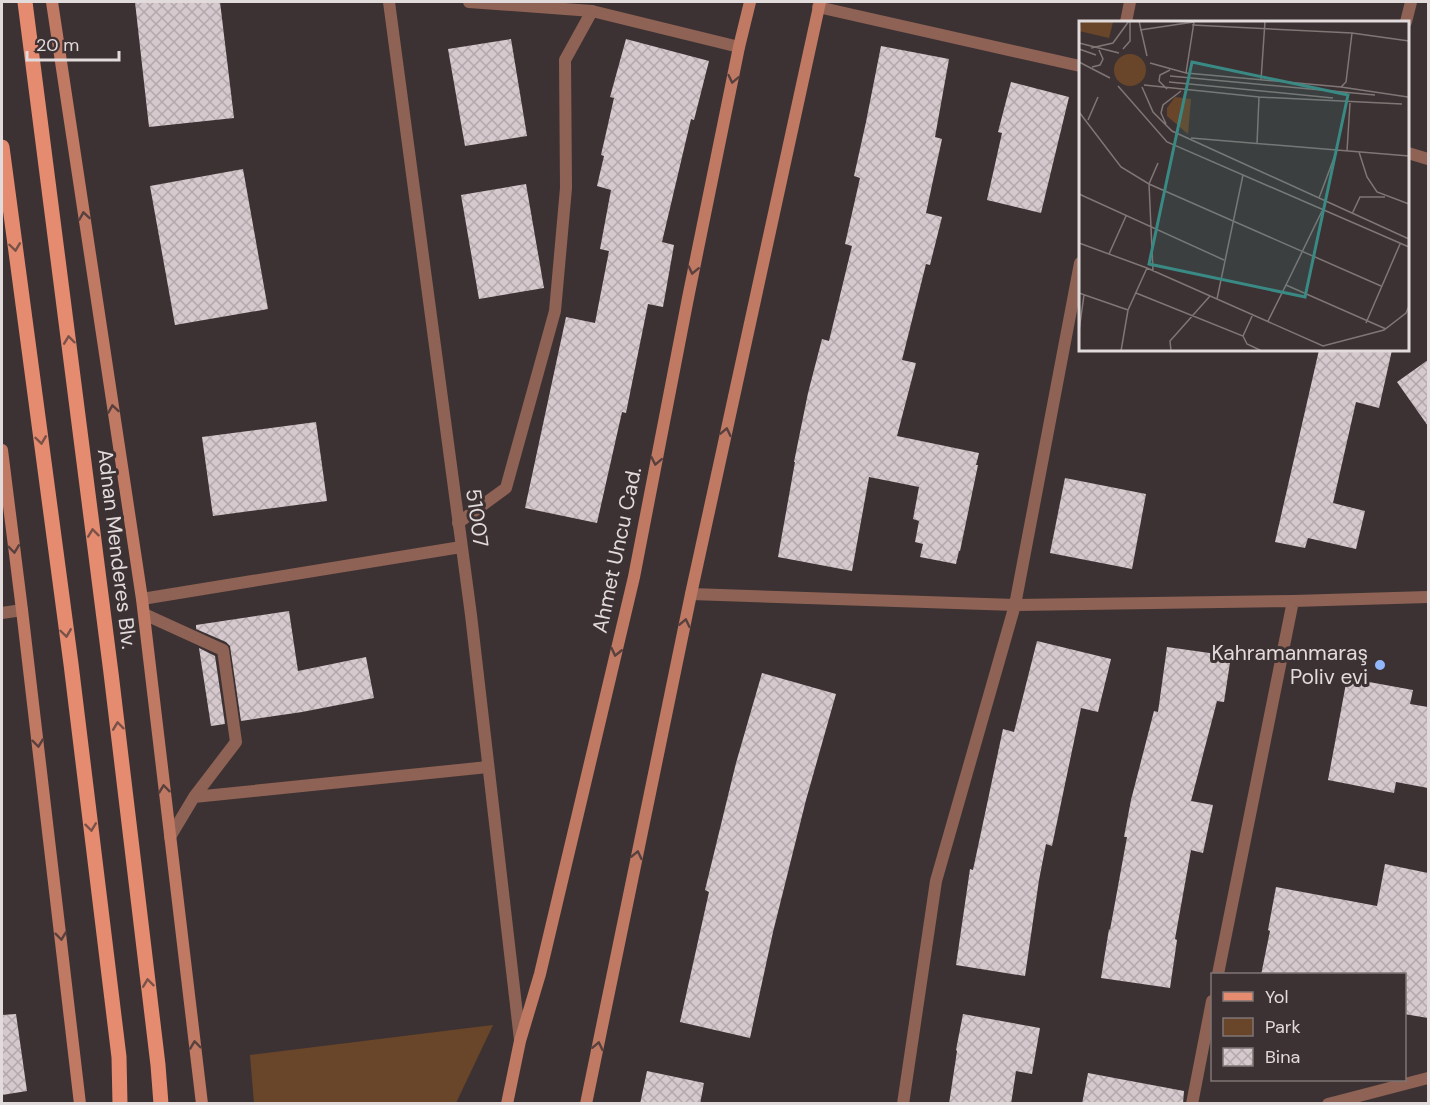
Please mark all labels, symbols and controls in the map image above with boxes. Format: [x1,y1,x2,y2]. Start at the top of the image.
inset map [1079,21,1409,351]
scale bar [27,24,118,62]
text: 20 m [36,33,79,57]
one-way arrow [727,74,740,84]
one-way arrow [78,211,91,221]
one-way arrow [8,242,20,251]
one-way arrow [688,265,701,275]
one-way arrow [63,335,75,344]
one-way arrow [108,404,120,413]
one-way arrow [719,428,732,438]
one-way arrow [34,435,46,445]
street label: Adnan Menderes Blv. [91,447,143,651]
one-way arrow [650,456,663,466]
street label: Ahmet Uncu Cad. [586,464,648,636]
street label: 51007 [459,487,495,549]
one-way arrow [88,528,100,538]
one-way arrow [8,545,20,554]
one-way arrow [678,618,691,628]
one-way arrow [60,629,72,638]
place label: Kahramanmaraş Poliv evi [1211,639,1368,691]
one-way arrow [610,647,623,657]
marker: Kahramanmaraş Poliv evi [1373,658,1387,672]
one-way arrow [112,722,125,731]
one-way arrow [31,738,44,747]
one-way arrow [159,785,171,794]
one-way arrow [84,822,96,831]
one-way arrow [630,851,643,861]
one-way arrow [54,932,66,941]
legend [1211,973,1406,1081]
one-way arrow [142,978,155,987]
text: Yol [1265,985,1289,1009]
text: Park [1265,1015,1301,1039]
one-way arrow [189,1041,202,1050]
one-way arrow [591,1041,604,1051]
text: Bina [1265,1045,1300,1069]

